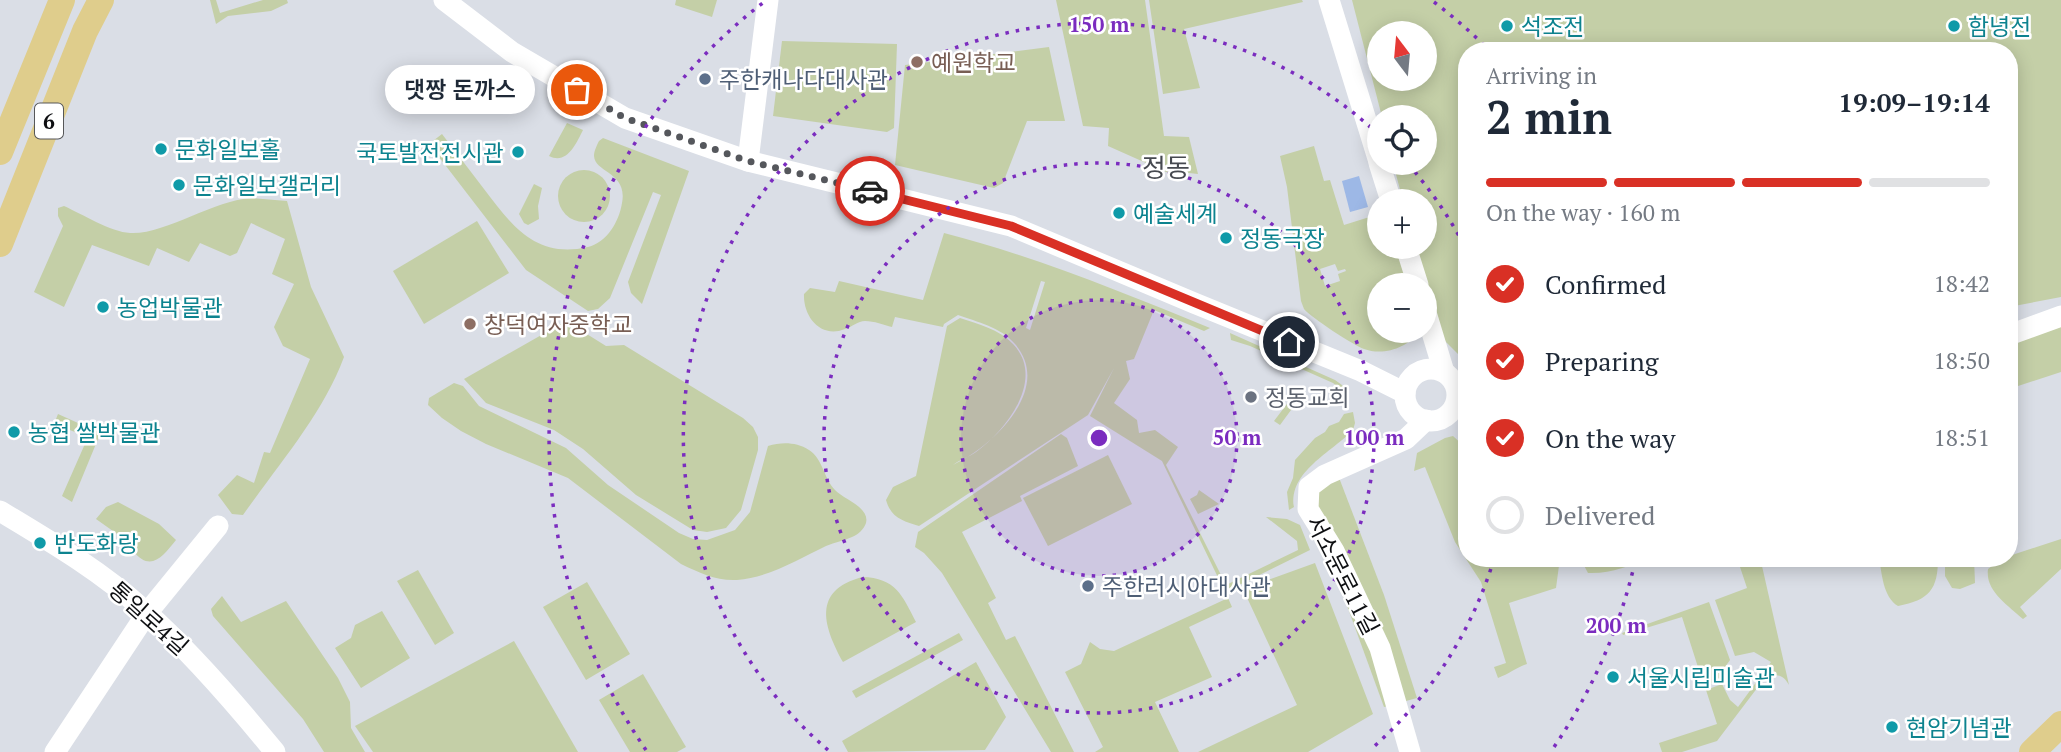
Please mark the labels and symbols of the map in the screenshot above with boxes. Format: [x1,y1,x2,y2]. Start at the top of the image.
text: 150 m [1069,10,1130,38]
place label: 석조전 [1521,11,1584,42]
place label: 함녕전 [1968,11,2031,42]
marker: 석조전 [1499,18,1515,34]
marker: 함녕전 [1946,18,1962,34]
north arrow [1367,21,1437,91]
place label: 예원학교 [931,47,1016,78]
marker: 예원학교 [909,54,925,70]
pin [547,60,607,120]
place label: 주한캐나다대사관 [719,64,888,95]
callout: 댓짱 돈까스 [384,66,535,114]
marker: 주한캐나다대사관 [697,71,713,87]
road number: 6 [35,104,63,138]
place label: 문화일보홀 [175,134,281,165]
place label: 국토발전전시관 [356,137,504,168]
marker: 문화일보홀 [153,141,169,157]
marker: 국토발전전시관 [510,144,526,160]
district label: 정동 [1142,150,1190,184]
courier [835,156,905,226]
place label: 문화일보갤러리 [193,170,341,201]
marker: 문화일보갤러리 [171,177,187,193]
place label: 예술세계 [1133,198,1218,229]
marker: 예술세계 [1111,205,1127,221]
place label: 정동극장 [1240,223,1325,254]
marker: 정동극장 [1218,230,1234,246]
place label: 농업박물관 [117,292,223,323]
marker: 농업박물관 [95,299,111,315]
place label: 창덕여자중학교 [484,309,632,340]
pin [1259,312,1319,372]
marker: 창덕여자중학교 [462,316,478,332]
place label: 정동교회 [1265,382,1350,413]
marker: 정동교회 [1243,389,1259,405]
place label: 농협 쌀박물관 [28,417,161,448]
text: 50 m [1213,423,1262,451]
text: 100 m [1344,423,1405,451]
marker: 농협 쌀박물관 [6,424,22,440]
centre of rings [1087,426,1111,450]
street label: 서소문로11길 [1300,510,1386,640]
place label: 반도화랑 [54,528,139,559]
marker: 반도화랑 [32,535,48,551]
place label: 주한러시아대사관 [1102,571,1271,602]
street label: 통일로4길 [103,574,195,662]
marker: 주한러시아대사관 [1080,578,1096,594]
text: 200 m [1586,611,1647,639]
place label: 서울시립미술관 [1627,662,1775,693]
marker: 서울시립미술관 [1605,669,1621,685]
place label: 현암기념관 [1906,712,2012,743]
marker: 현암기념관 [1884,719,1900,735]

